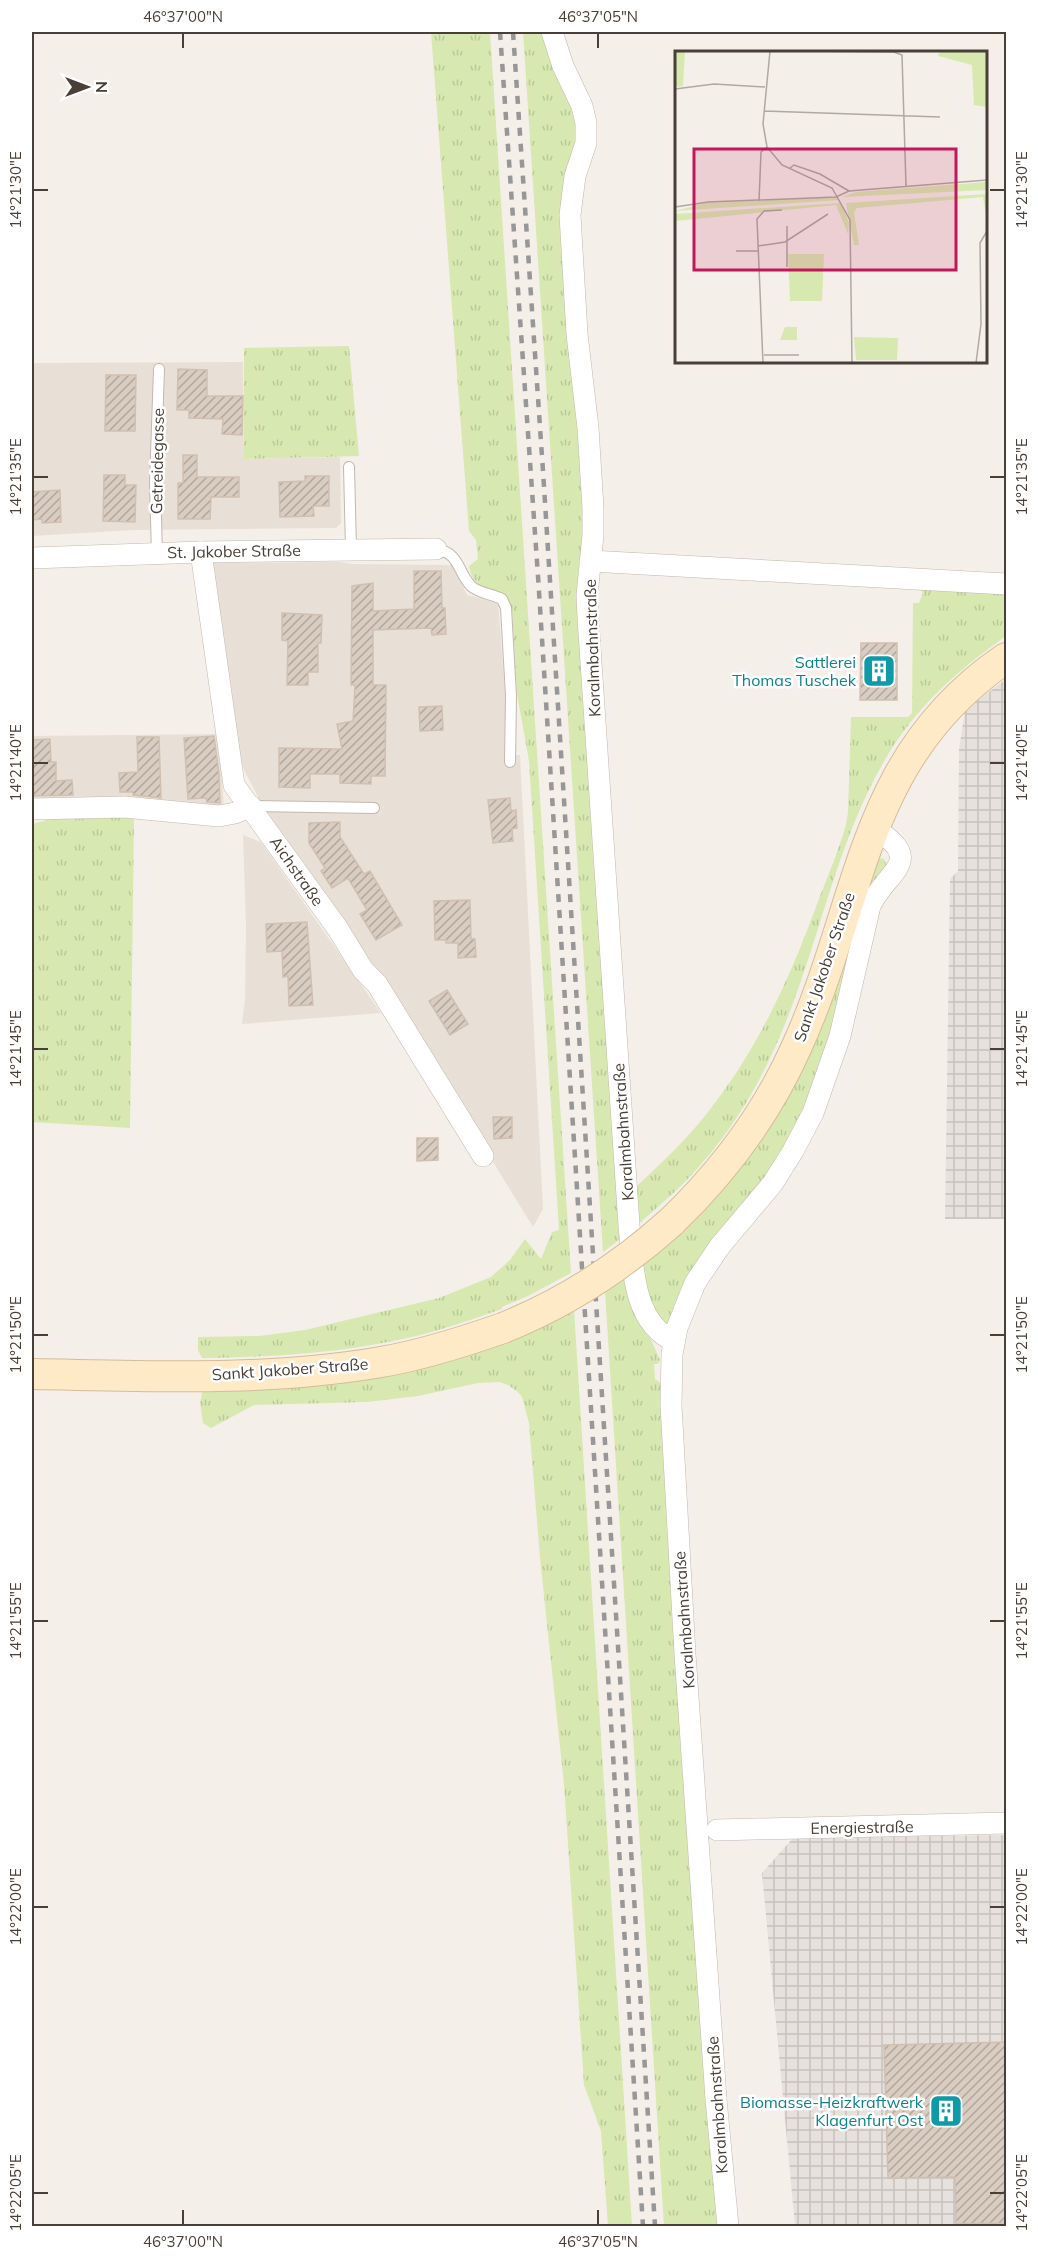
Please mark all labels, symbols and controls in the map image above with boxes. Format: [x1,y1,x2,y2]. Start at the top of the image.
text: 46°37'00"N [143,7,223,26]
text: 46°37'05"N [558,7,638,26]
inset map [675,51,987,363]
north arrow [57,57,117,117]
text: N [92,81,112,93]
text: 14°21'30"E [6,151,25,229]
text: 14°21'30"E [1012,151,1031,229]
street label: Getreidegasse [146,408,168,514]
text: 14°21'35"E [6,438,25,516]
text: 14°21'35"E [1012,438,1031,516]
street label: St. Jakober Straße [167,540,301,562]
street label: Koralmbahnstraße [580,579,604,717]
place label: Sattlerei Thomas Tuschek [732,652,857,690]
building icon: Sattlerei Thomas Tuschek [861,653,897,689]
text: 14°21'40"E [6,724,25,802]
text: 14°21'40"E [1012,724,1031,802]
street label: Aichstraße [266,832,328,910]
street label: Sankt Jakober Straße [789,890,859,1044]
text: 14°21'45"E [6,1010,25,1088]
text: 14°21'45"E [1012,1010,1031,1088]
street label: Koralmbahnstraße [608,1063,638,1201]
text: 14°21'50"E [6,1296,25,1374]
text: 14°21'50"E [1012,1296,1031,1374]
street label: Sankt Jakober Straße [211,1354,369,1384]
street label: Koralmbahnstraße [669,1551,699,1689]
text: 14°21'55"E [6,1582,25,1660]
text: 14°21'55"E [1012,1582,1031,1660]
street label: Energiestraße [810,1816,914,1838]
text: 14°22'00"E [6,1868,25,1946]
text: 14°22'00"E [1012,1868,1031,1946]
street label: Koralmbahnstraße [702,2036,732,2174]
place label: Biomasse-Heizkraftwerk Klagenfurt Ost [740,2092,924,2130]
building icon: Biomasse-Heizkraftwerk Klagenfurt Ost [928,2093,964,2129]
text: 14°22'05"E [6,2154,25,2232]
text: 14°22'05"E [1012,2154,1031,2232]
text: 46°37'00"N [143,2232,223,2251]
text: 46°37'05"N [558,2232,638,2251]

